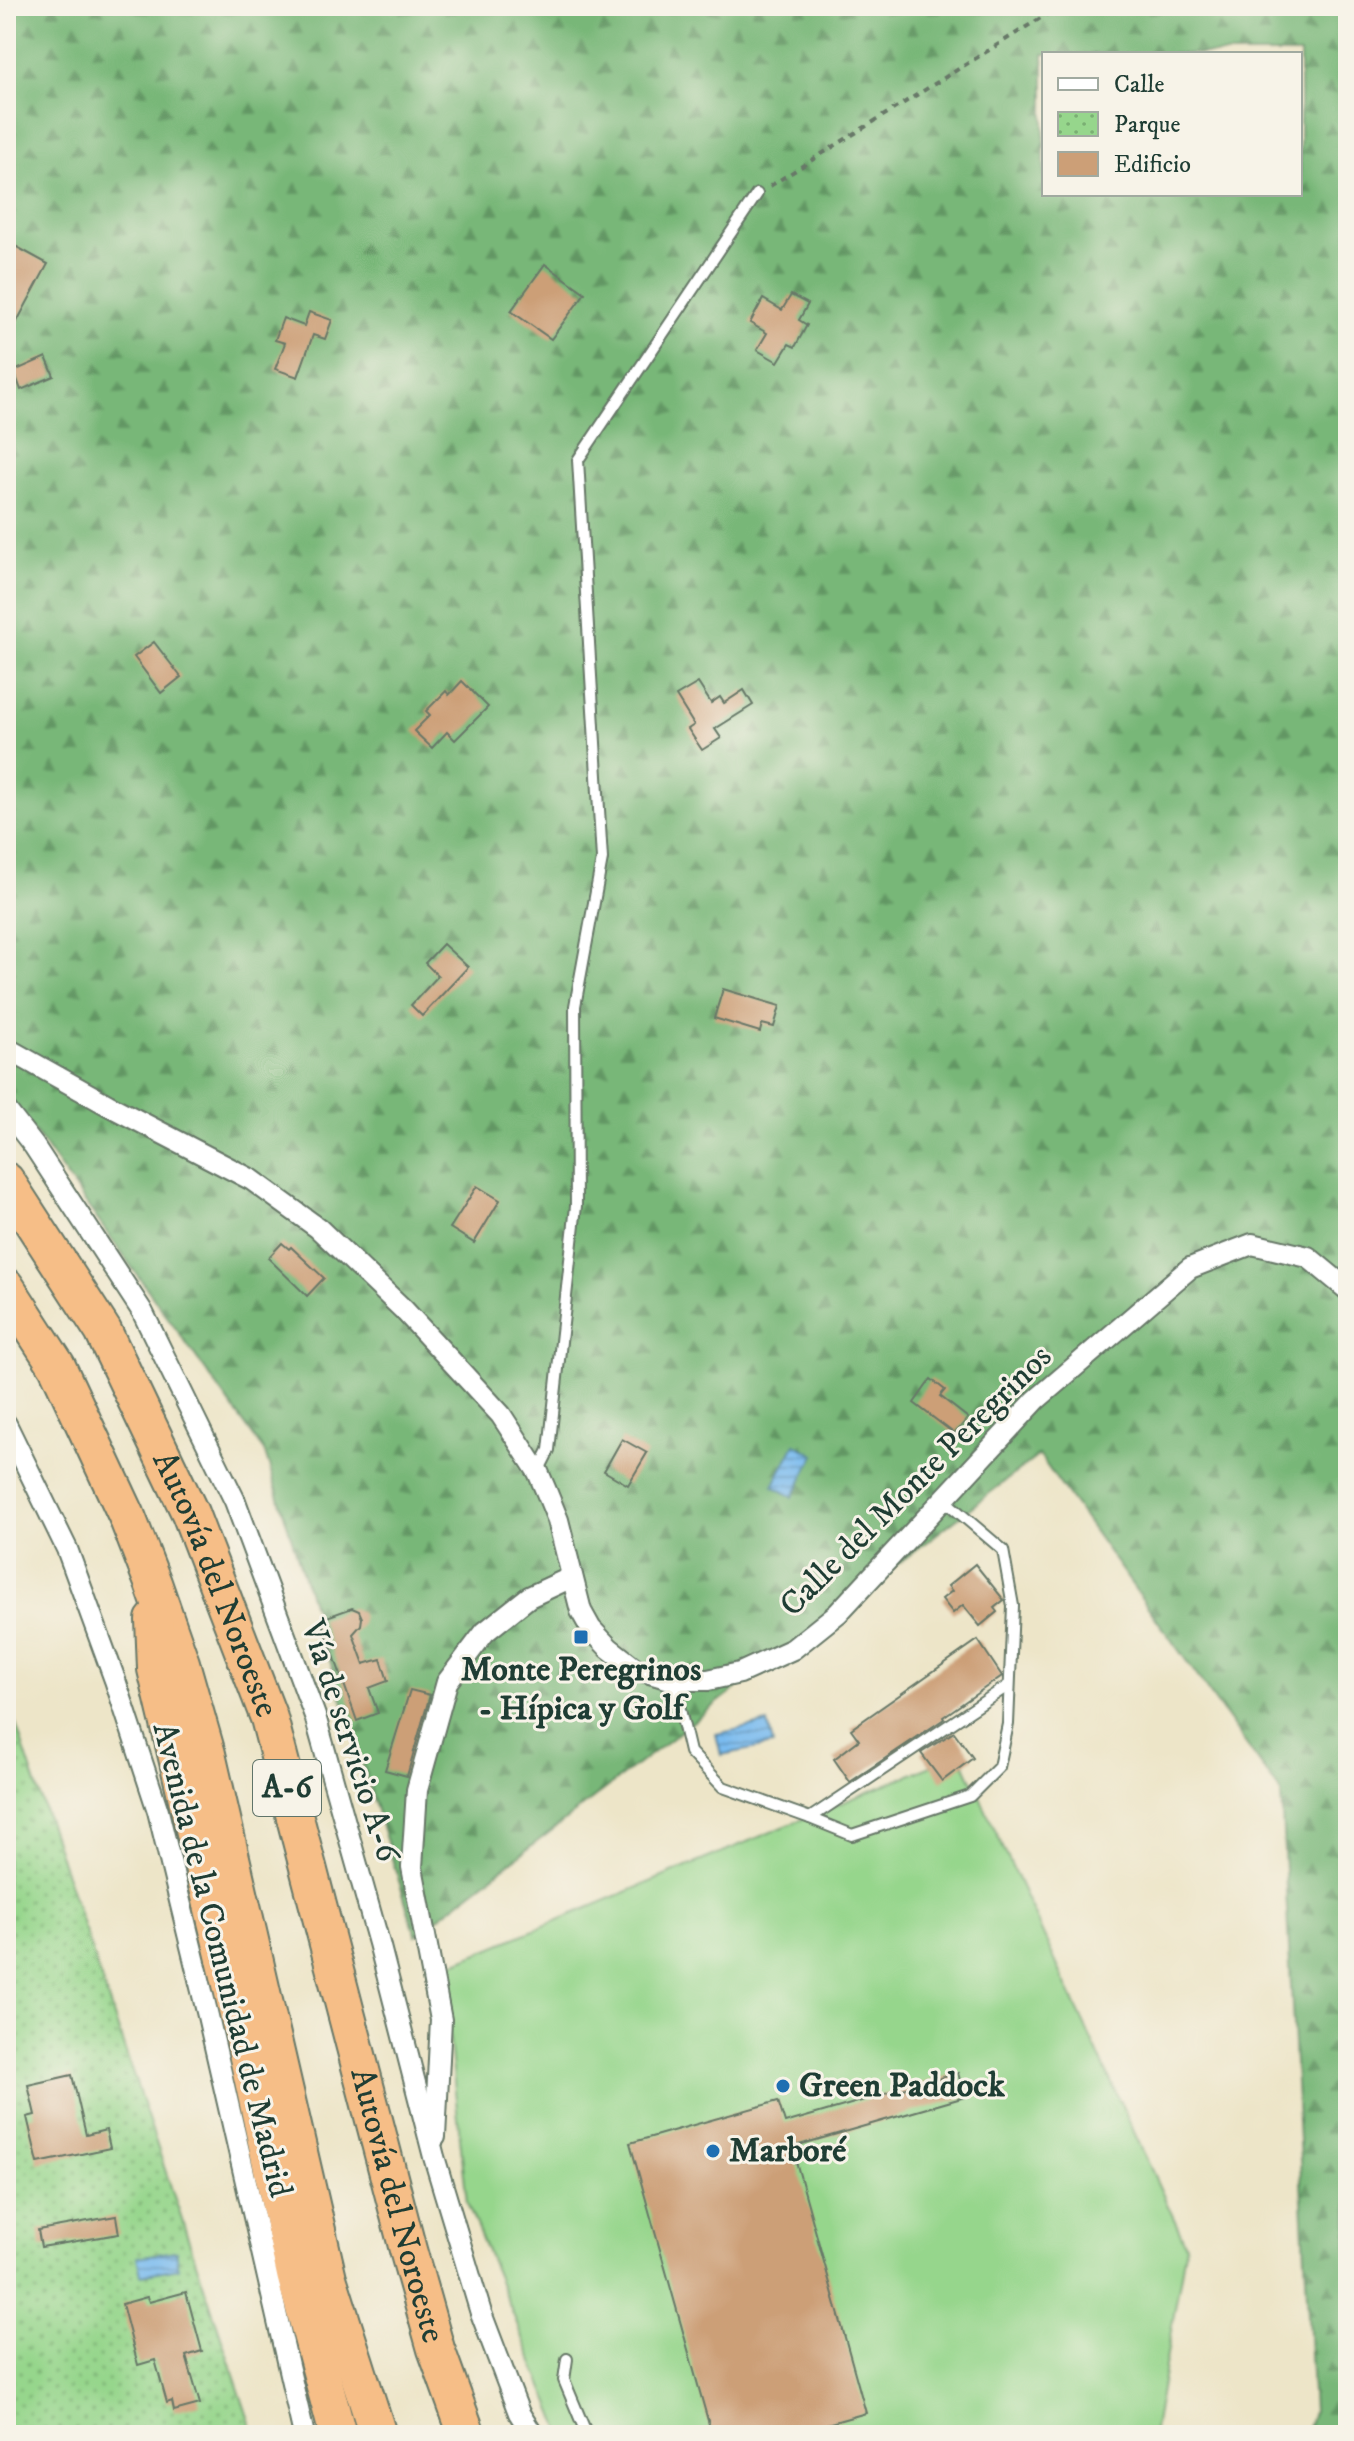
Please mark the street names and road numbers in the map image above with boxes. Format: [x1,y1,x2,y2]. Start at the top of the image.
street label: Calle del Monte Peregrinos [771,1336,1061,1626]
street label: Autovía del Noroeste [143,1445,288,1723]
street label: Vía de servicio A-6 [291,1614,409,1869]
street label: Avenida de la Comunidad de Madrid [143,1718,301,2202]
road number: A-6 [253,1760,321,1816]
street label: Autovía del Noroeste [340,2063,454,2348]

